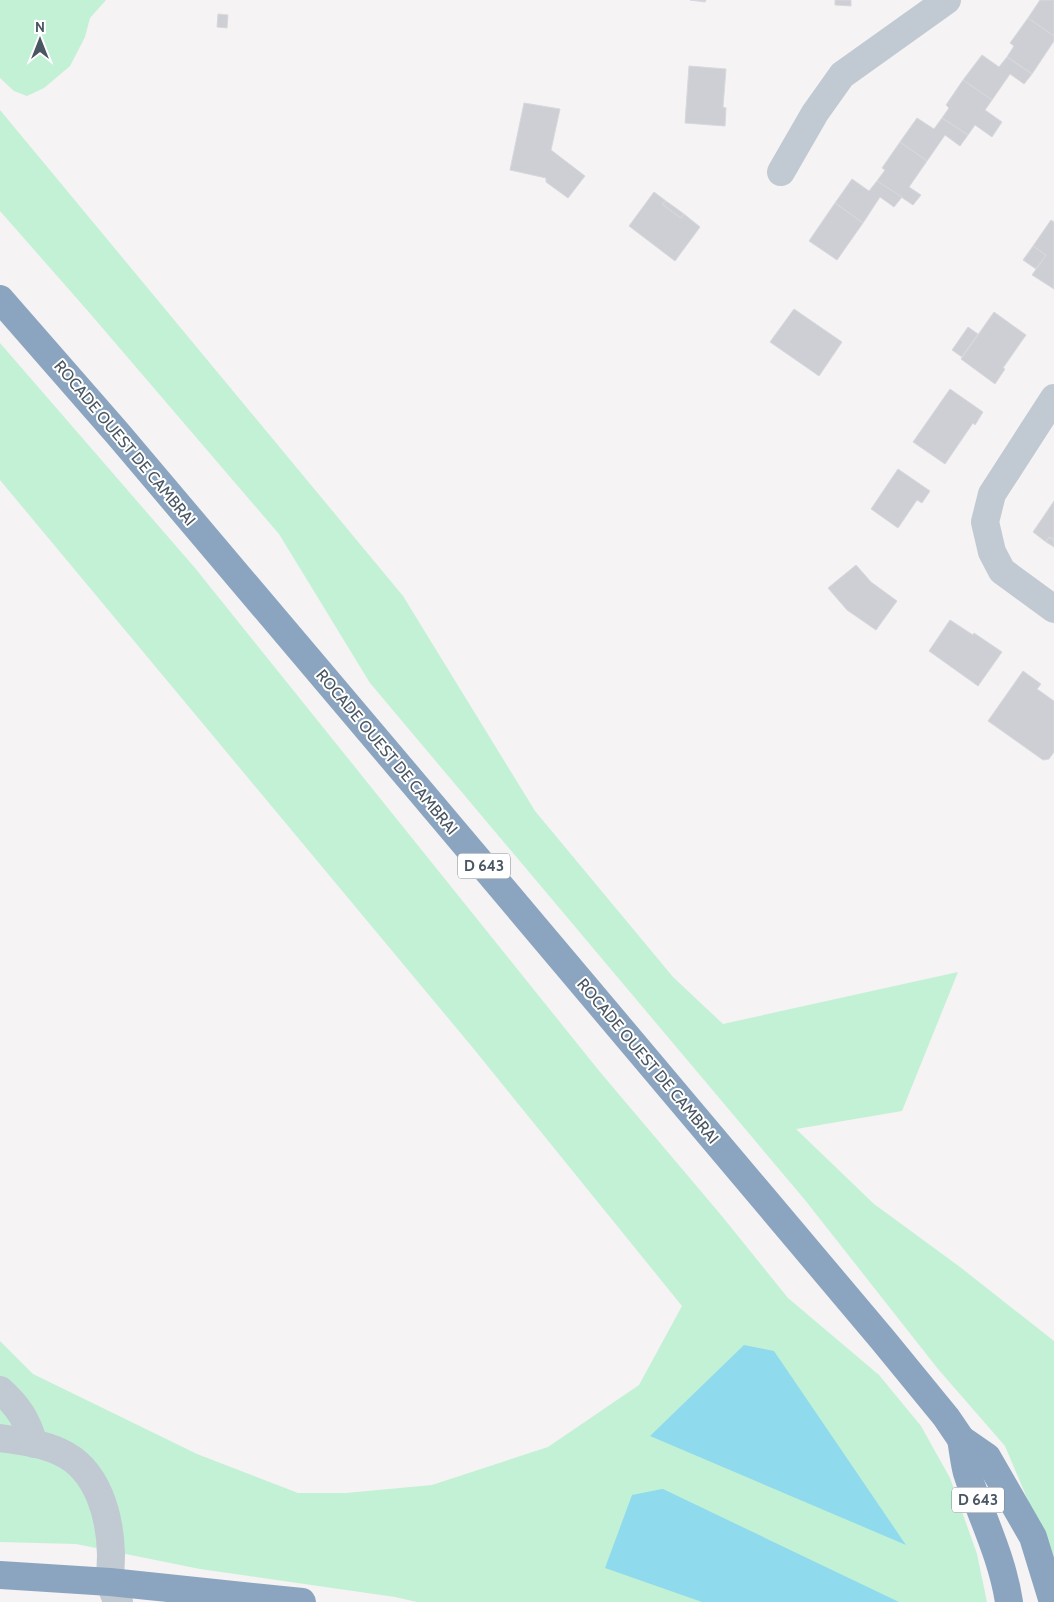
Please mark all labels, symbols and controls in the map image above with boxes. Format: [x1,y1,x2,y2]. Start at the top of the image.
north arrow [15,15,65,65]
text: N [35,18,45,36]
street label: ROCADE OUEST DE CAMBRAI [50,357,200,529]
street label: ROCADE OUEST DE CAMBRAI [312,666,462,838]
road number: D 643 [458,854,510,878]
street label: ROCADE OUEST DE CAMBRAI [573,975,723,1147]
road number: D 643 [952,1488,1004,1512]

